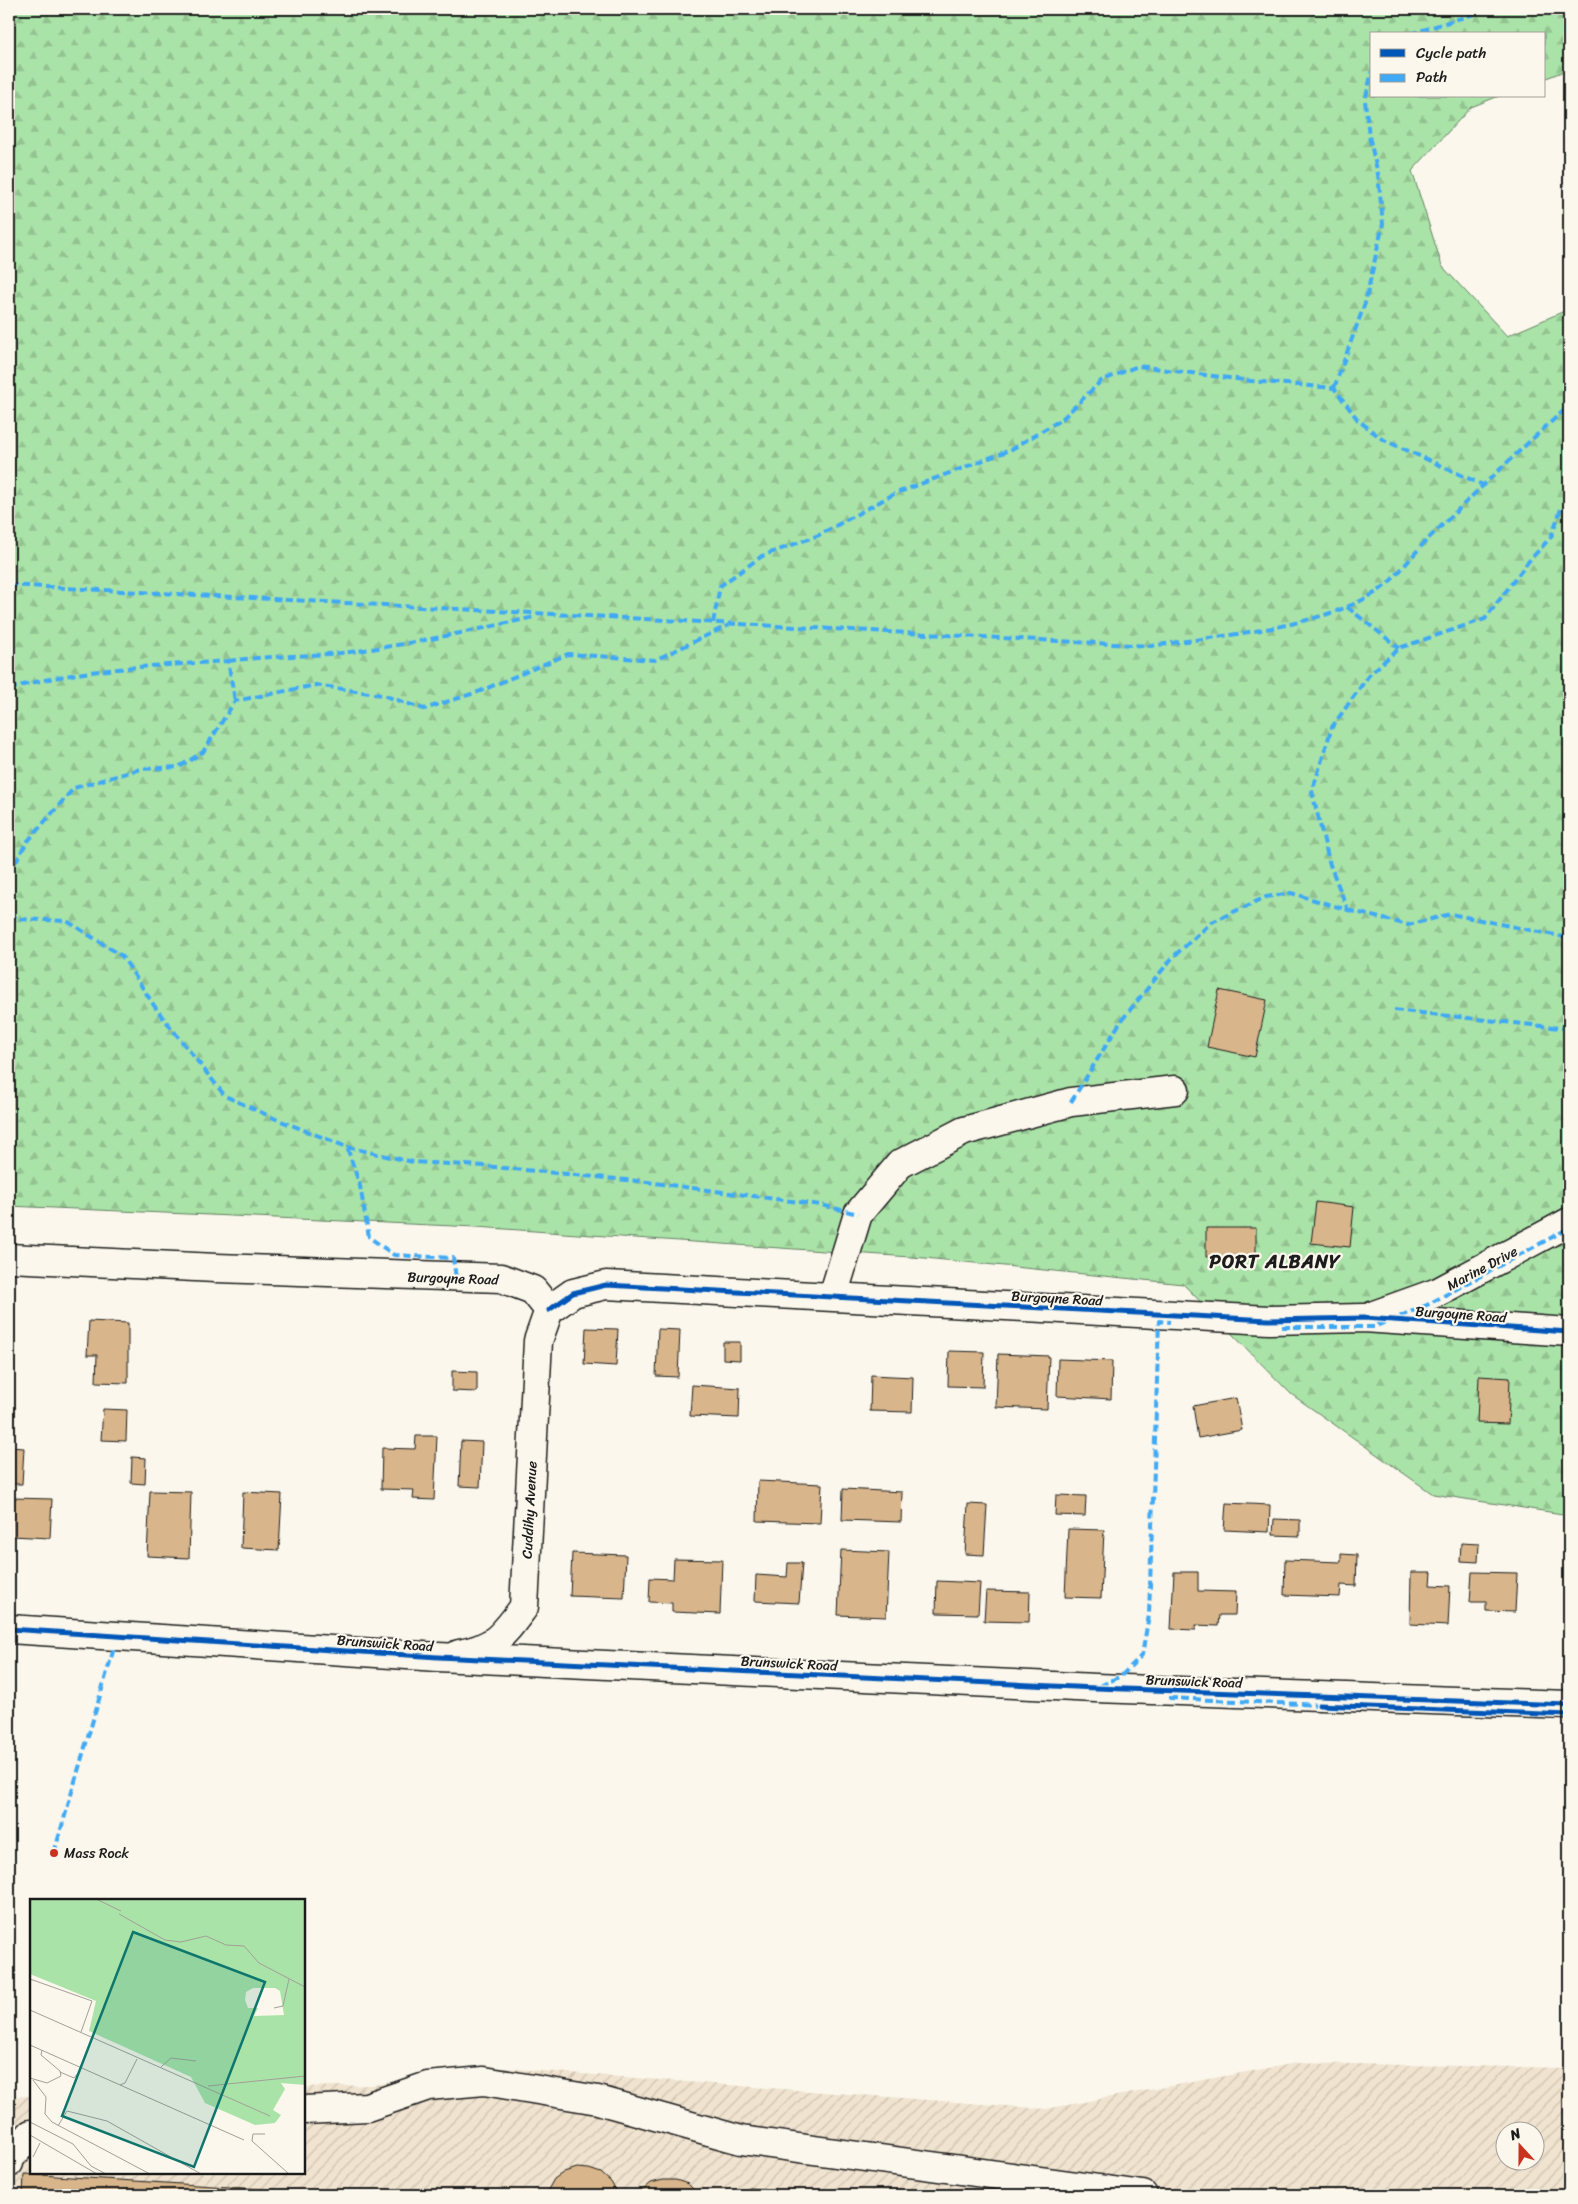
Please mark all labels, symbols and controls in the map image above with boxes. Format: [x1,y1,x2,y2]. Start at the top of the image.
legend [1370,32,1546,98]
text: Cycle path [1416,40,1487,66]
text: Path [1416,64,1447,90]
street label: Marine Drive [1442,1239,1522,1298]
district label: PORT ALBANY [1209,1245,1341,1278]
street label: Burgoyne Road [407,1264,501,1293]
street label: Burgoyne Road [1011,1284,1105,1313]
street label: Burgoyne Road [1415,1299,1509,1330]
street label: Cuddihy Avenue [514,1461,545,1560]
street label: Brunswick Road [336,1628,436,1659]
street label: Brunswick Road [740,1648,840,1679]
street label: Brunswick Road [1145,1667,1244,1696]
place label: Mass Rock [64,1841,130,1866]
marker: Mass Rock [48,1847,60,1859]
inset map [30,1899,305,2174]
text: N [1506,2121,1525,2148]
north arrow [1496,2122,1546,2172]

